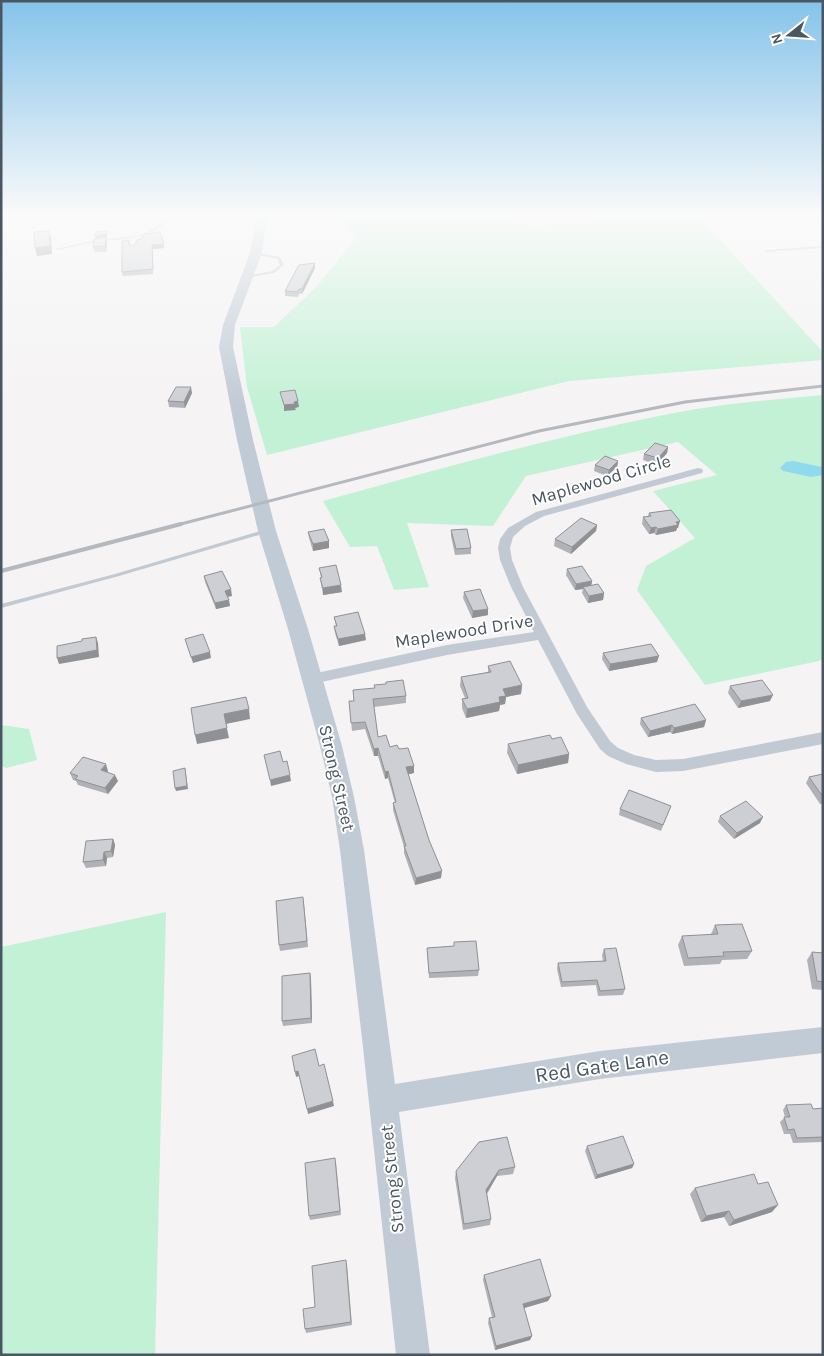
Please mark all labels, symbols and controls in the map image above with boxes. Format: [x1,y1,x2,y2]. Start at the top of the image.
north arrow [764,10,814,60]
text: N [767,31,787,46]
street label: Maplewood Circle [529,450,673,510]
street label: Maplewood Drive [393,609,535,653]
street label: Strong Street [314,723,360,834]
street label: Red Gate Lane [534,1045,670,1087]
street label: Strong Street [375,1124,409,1234]

